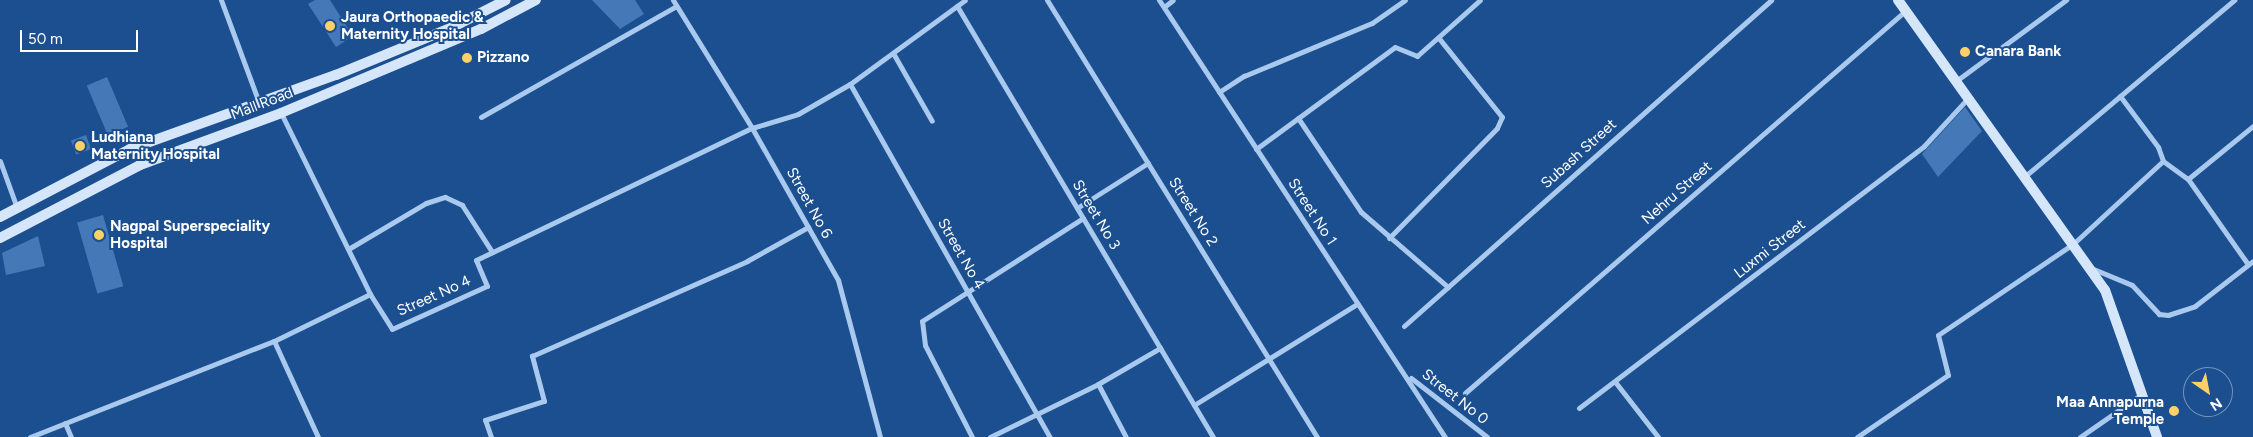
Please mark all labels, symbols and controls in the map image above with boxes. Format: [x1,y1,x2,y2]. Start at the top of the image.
place label: Jaura Orthopaedic & Maternity Hospital [341,8,483,43]
marker: Jaura Orthopaedic & Maternity Hospital [323,19,337,33]
scale bar [22,20,140,52]
text: 50 m [28,30,63,48]
place label: Canara Bank [1975,43,2061,61]
marker: Canara Bank [1959,46,1971,58]
place label: Pizzano [477,49,530,67]
marker: Pizzano [461,52,473,64]
street label: Mall Road [228,84,296,124]
street label: Subash Street [1538,115,1620,193]
place label: Ludhiana Maternity Hospital [91,128,220,163]
marker: Ludhiana Maternity Hospital [73,139,87,153]
street label: Nehru Street [1638,158,1716,228]
street label: Street No 6 [782,164,836,242]
street label: Street No 2 [1165,174,1221,250]
street label: Street No 1 [1284,175,1340,249]
street label: Street No 3 [1068,177,1124,253]
street label: Street No 4 [933,215,989,293]
street label: Luxmi Street [1731,216,1809,282]
place label: Nagpal Superspeciality Hospital [110,217,270,252]
marker: Nagpal Superspeciality Hospital [92,228,106,242]
street label: Street No 4 [394,272,474,320]
street label: Street No 0 [1418,365,1492,429]
north arrow [2183,367,2233,417]
place label: Maa Annapurna Temple [2056,393,2164,428]
text: N [2207,394,2225,414]
marker: Maa Annapurna Temple [2168,405,2180,417]

